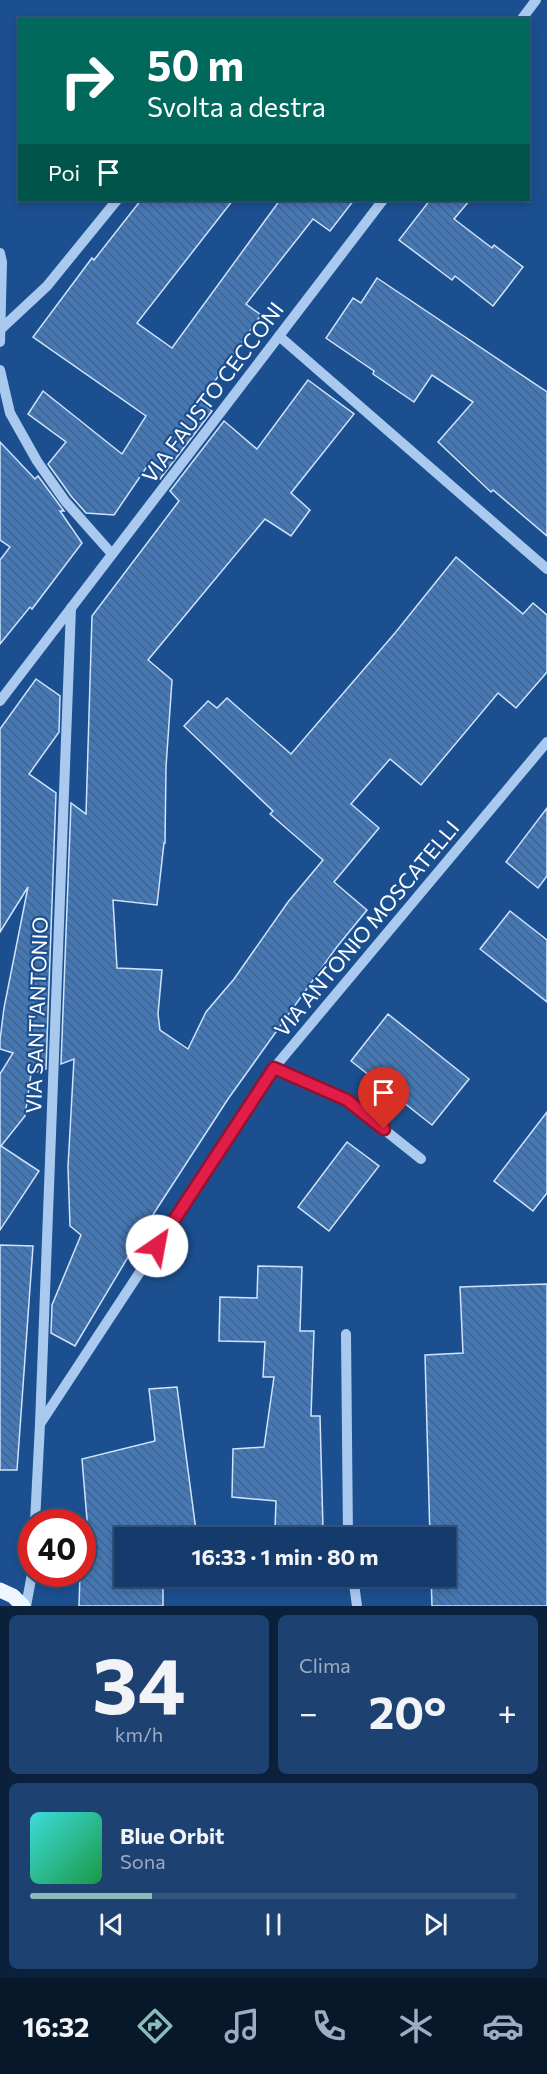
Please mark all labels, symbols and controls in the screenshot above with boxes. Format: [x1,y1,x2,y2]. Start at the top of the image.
text: 50 m [147,38,244,90]
icon: right [48,42,126,120]
text: Svolta a destra [147,90,326,123]
icon: arrive [92,156,125,189]
text: Poi [48,159,80,186]
street label: VIA FAUSTO CECCONI [136,297,288,487]
street label: VIA ANTONIO MOSCATELLI [268,815,464,1041]
street label: VIA SANT'ANTONIO [20,916,52,1114]
pin [358,1067,409,1129]
icon: arrive [367,1076,400,1109]
position arrow [125,1214,189,1278]
speed limit sign: 40 [18,1509,96,1587]
text: 16:33 · 1 min · 80 m [191,1543,379,1570]
text: 34 [92,1635,186,1730]
text: Clima [299,1653,351,1677]
text: 20° [369,1683,447,1738]
text: − [299,1691,318,1732]
text: + [498,1691,517,1732]
text: km/h [115,1722,163,1746]
text: Blue Orbit [120,1822,224,1849]
text: Sona [120,1849,166,1873]
icon: previous [95,1908,128,1941]
icon: pause [257,1908,290,1941]
icon: next [419,1908,452,1941]
icon: directions [134,2005,176,2047]
icon: music [221,2005,263,2047]
icon: phone [308,2005,350,2047]
icon: climate [395,2005,437,2047]
icon: car [482,2005,524,2047]
text: 16:32 [23,2010,89,2043]

